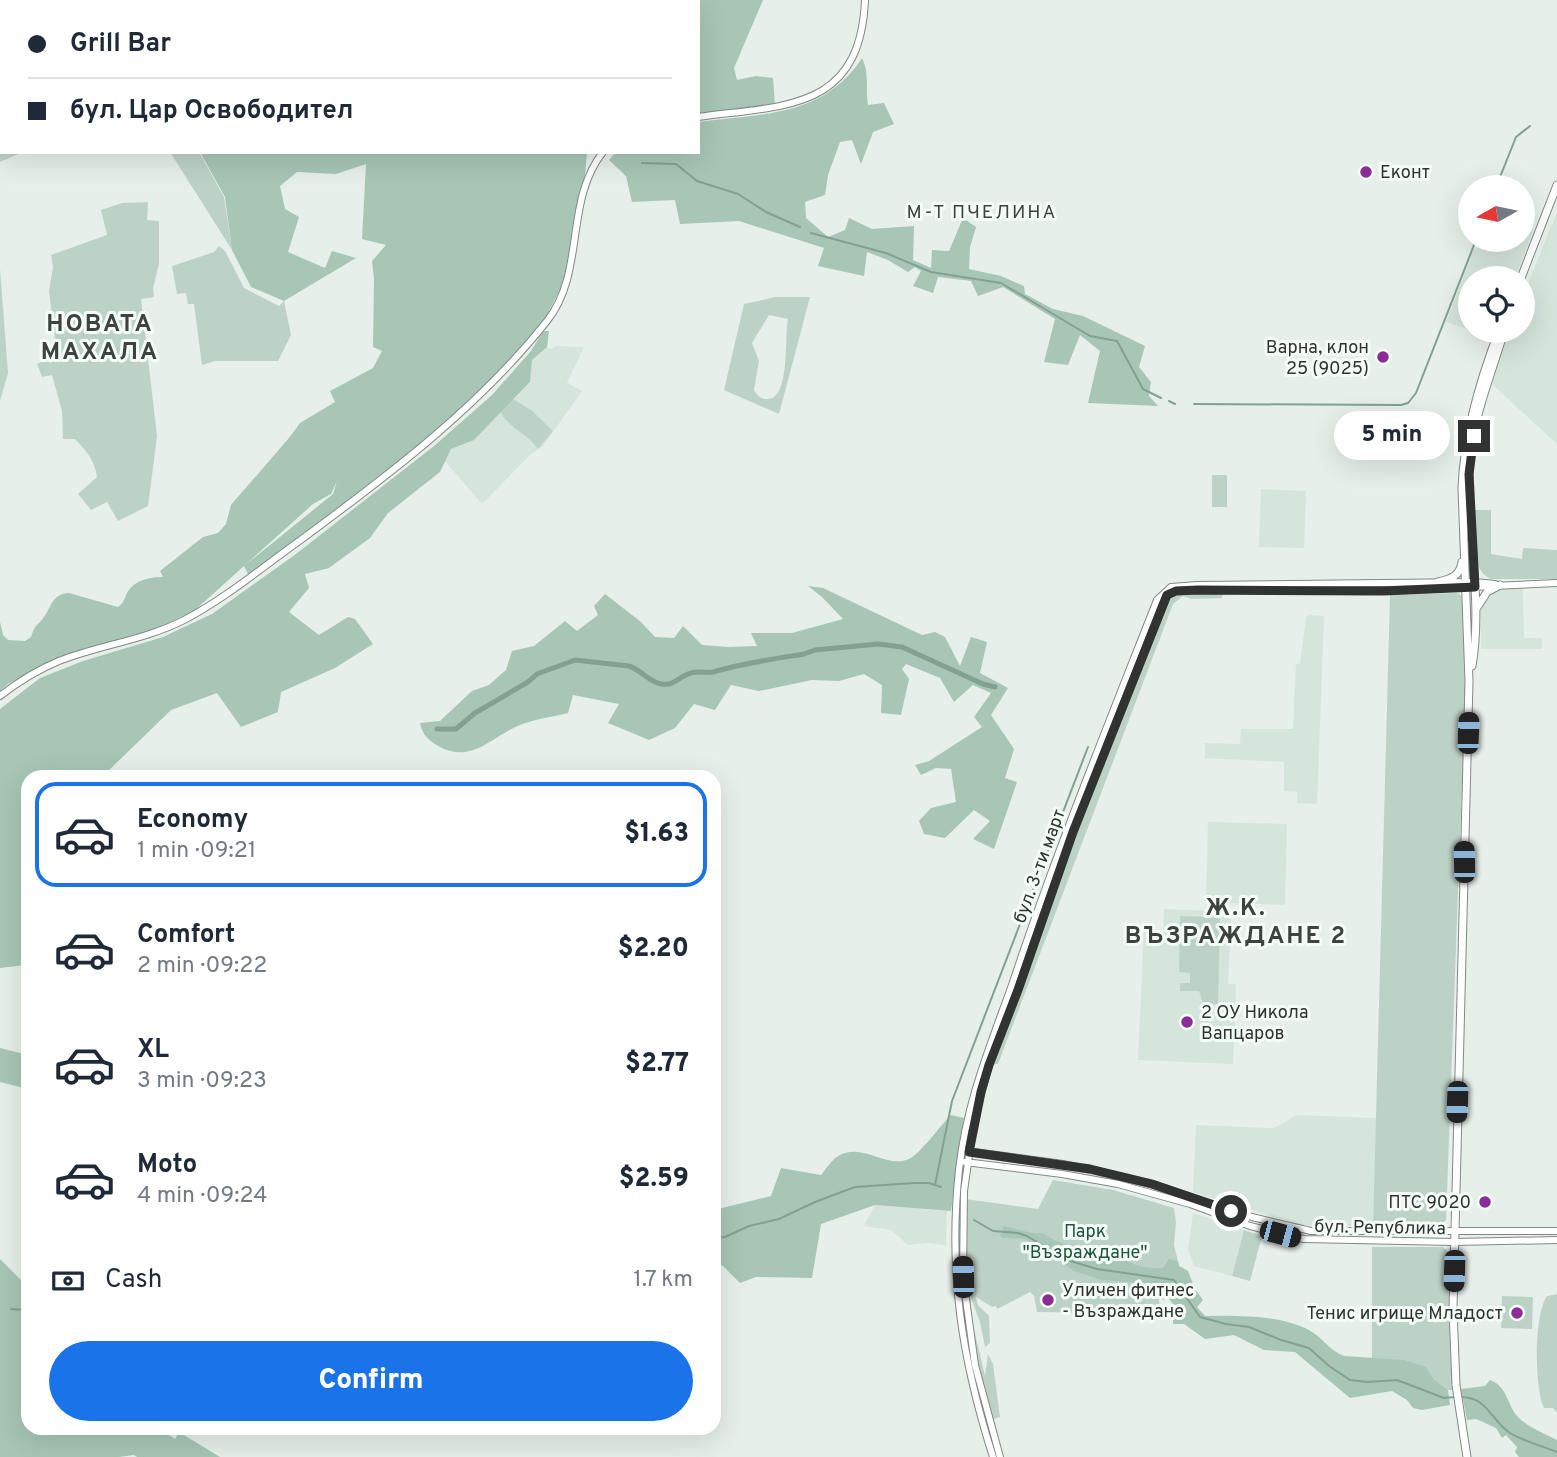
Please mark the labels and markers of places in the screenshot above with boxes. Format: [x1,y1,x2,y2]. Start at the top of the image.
place label: Еконт [1380,162,1430,185]
marker: Еконт [1358,164,1374,180]
place label: Варна, клон 25 (9025) [1266,337,1369,381]
marker: Варна, клон 25 (9025) [1375,349,1391,365]
place label: 2 ОУ Никола Вапцаров [1201,1002,1308,1046]
marker: 2 ОУ Никола Вапцаров [1179,1014,1195,1030]
place label: ПТС 9020 [1388,1192,1471,1215]
marker: ПТС 9020 [1477,1194,1493,1210]
place label: Уличен фитнес - Възраждане [1062,1280,1194,1324]
marker: Уличен фитнес - Възраждане [1040,1292,1056,1308]
place label: Тенис игрище Младост [1306,1303,1503,1326]
marker: Тенис игрище Младост [1509,1305,1525,1321]

